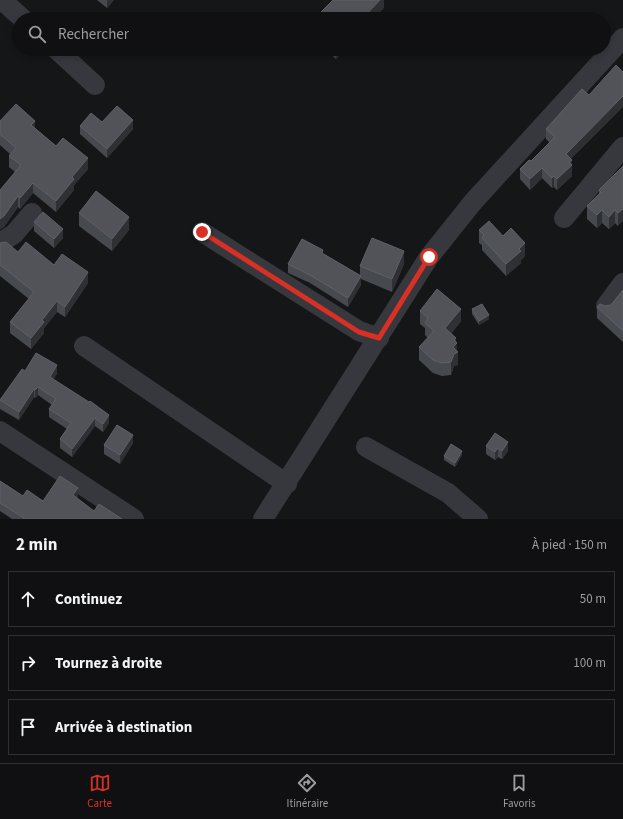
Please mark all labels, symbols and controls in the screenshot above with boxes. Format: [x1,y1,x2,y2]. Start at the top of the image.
search box [12,12,611,56]
icon: search [26,23,48,45]
text: Rechercher [58,24,129,45]
route end [193,223,211,241]
route start [420,248,438,266]
text: 2 min [16,533,57,557]
text: À pied · 150 m [532,536,607,554]
icon: ahead [17,588,39,610]
text: Continuez [55,589,122,610]
text: 50 m [580,590,606,608]
icon: right [17,652,39,674]
text: Tournez à droite [55,653,162,674]
text: 100 m [573,654,606,672]
icon: arrive [17,716,39,738]
text: Arrivée à destination [55,717,192,738]
tab: Carte [87,772,112,811]
tab: Itinéraire [287,772,328,811]
tab: Favoris [503,772,536,811]

